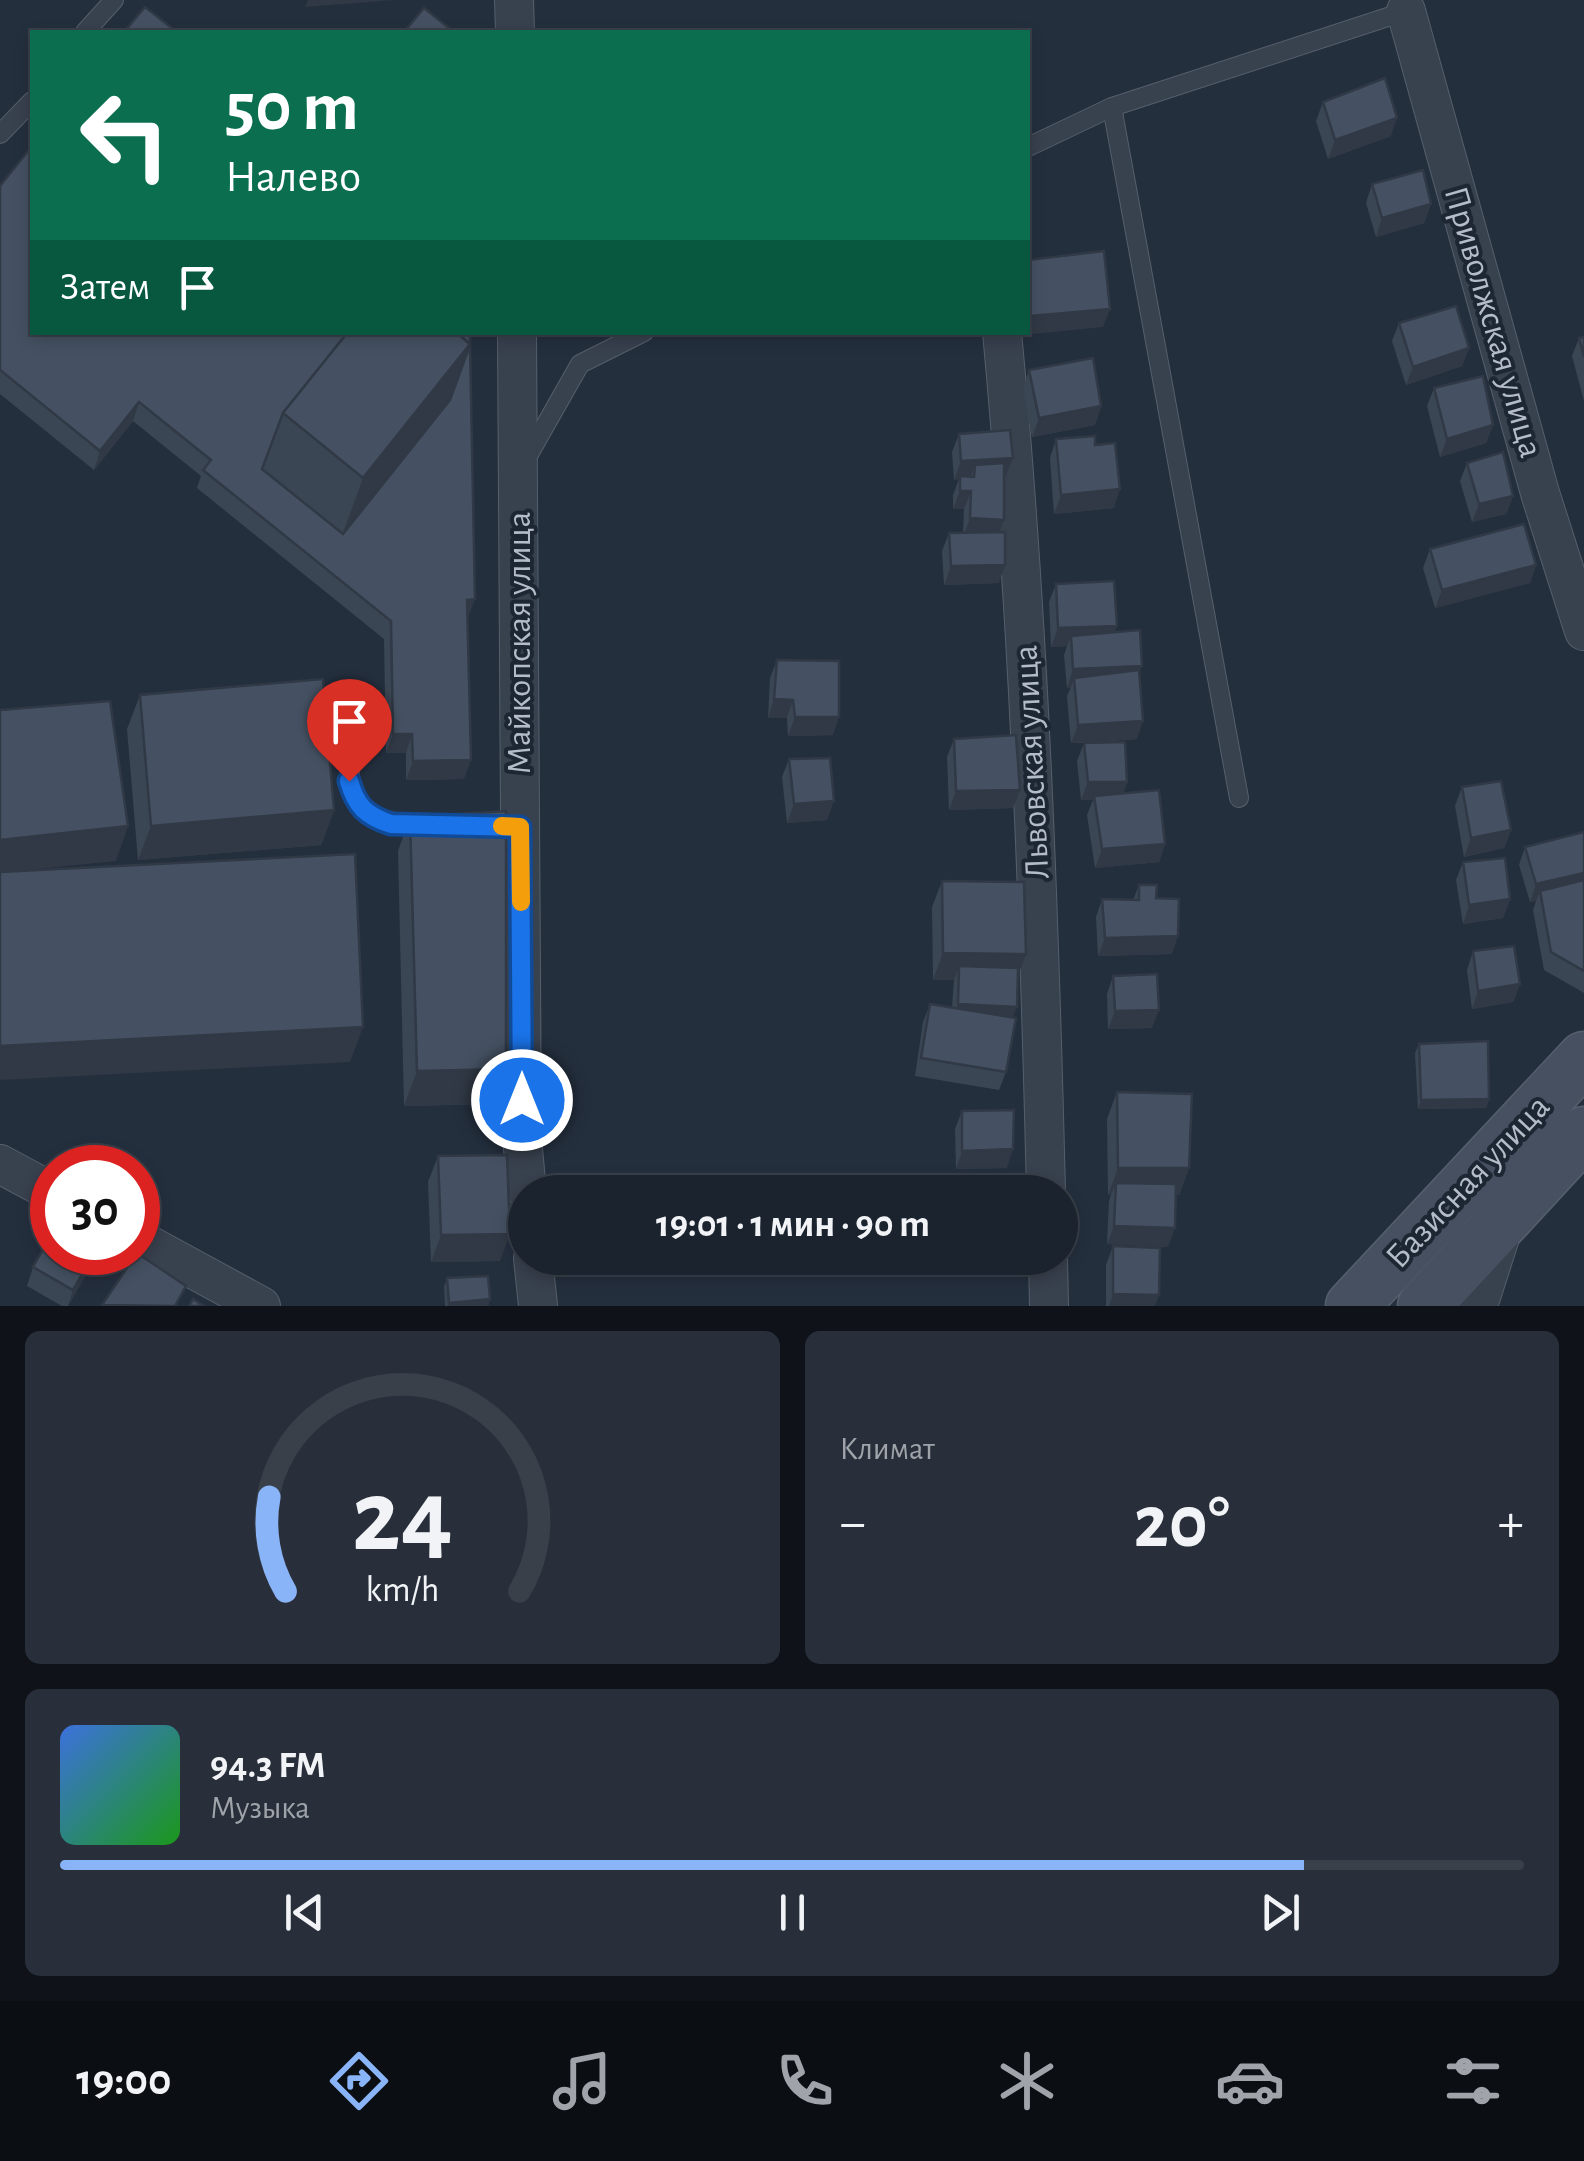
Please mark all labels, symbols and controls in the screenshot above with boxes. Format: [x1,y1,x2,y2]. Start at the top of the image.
icon: left [60,70,190,200]
text: 50 m [225,73,359,143]
text: Налево [225,155,361,200]
street label: Приволжская улица [1438,182,1548,462]
icon: arrive [170,260,225,315]
text: Затем [60,269,150,307]
street label: Майкопская улица [502,512,537,774]
street label: Львовская улица [1008,644,1056,880]
pin [307,679,392,782]
icon: arrive [322,694,377,749]
position arrow [470,1048,574,1152]
street label: Базисная улица [1380,1089,1556,1275]
speed limit sign: 30 [30,1145,160,1275]
text: 19:01 · 1 мин · 90 m [656,1206,930,1244]
text: Климат [840,1433,935,1465]
text: 24 [352,1466,453,1570]
text: 20° [1134,1486,1230,1561]
text: − [840,1496,866,1551]
text: + [1498,1496,1524,1551]
text: km/h [365,1572,439,1608]
text: 94.3 FM [210,1747,326,1785]
text: Музыка [210,1792,310,1824]
icon: previous [277,1885,332,1940]
icon: pause [765,1885,820,1940]
icon: next [1253,1885,1308,1940]
icon: directions [324,2046,394,2116]
icon: music [547,2046,617,2116]
icon: phone [770,2046,840,2116]
icon: climate [992,2046,1062,2116]
icon: car [1215,2046,1285,2116]
icon: filters [1438,2046,1508,2116]
text: 19:00 [76,2058,171,2103]

